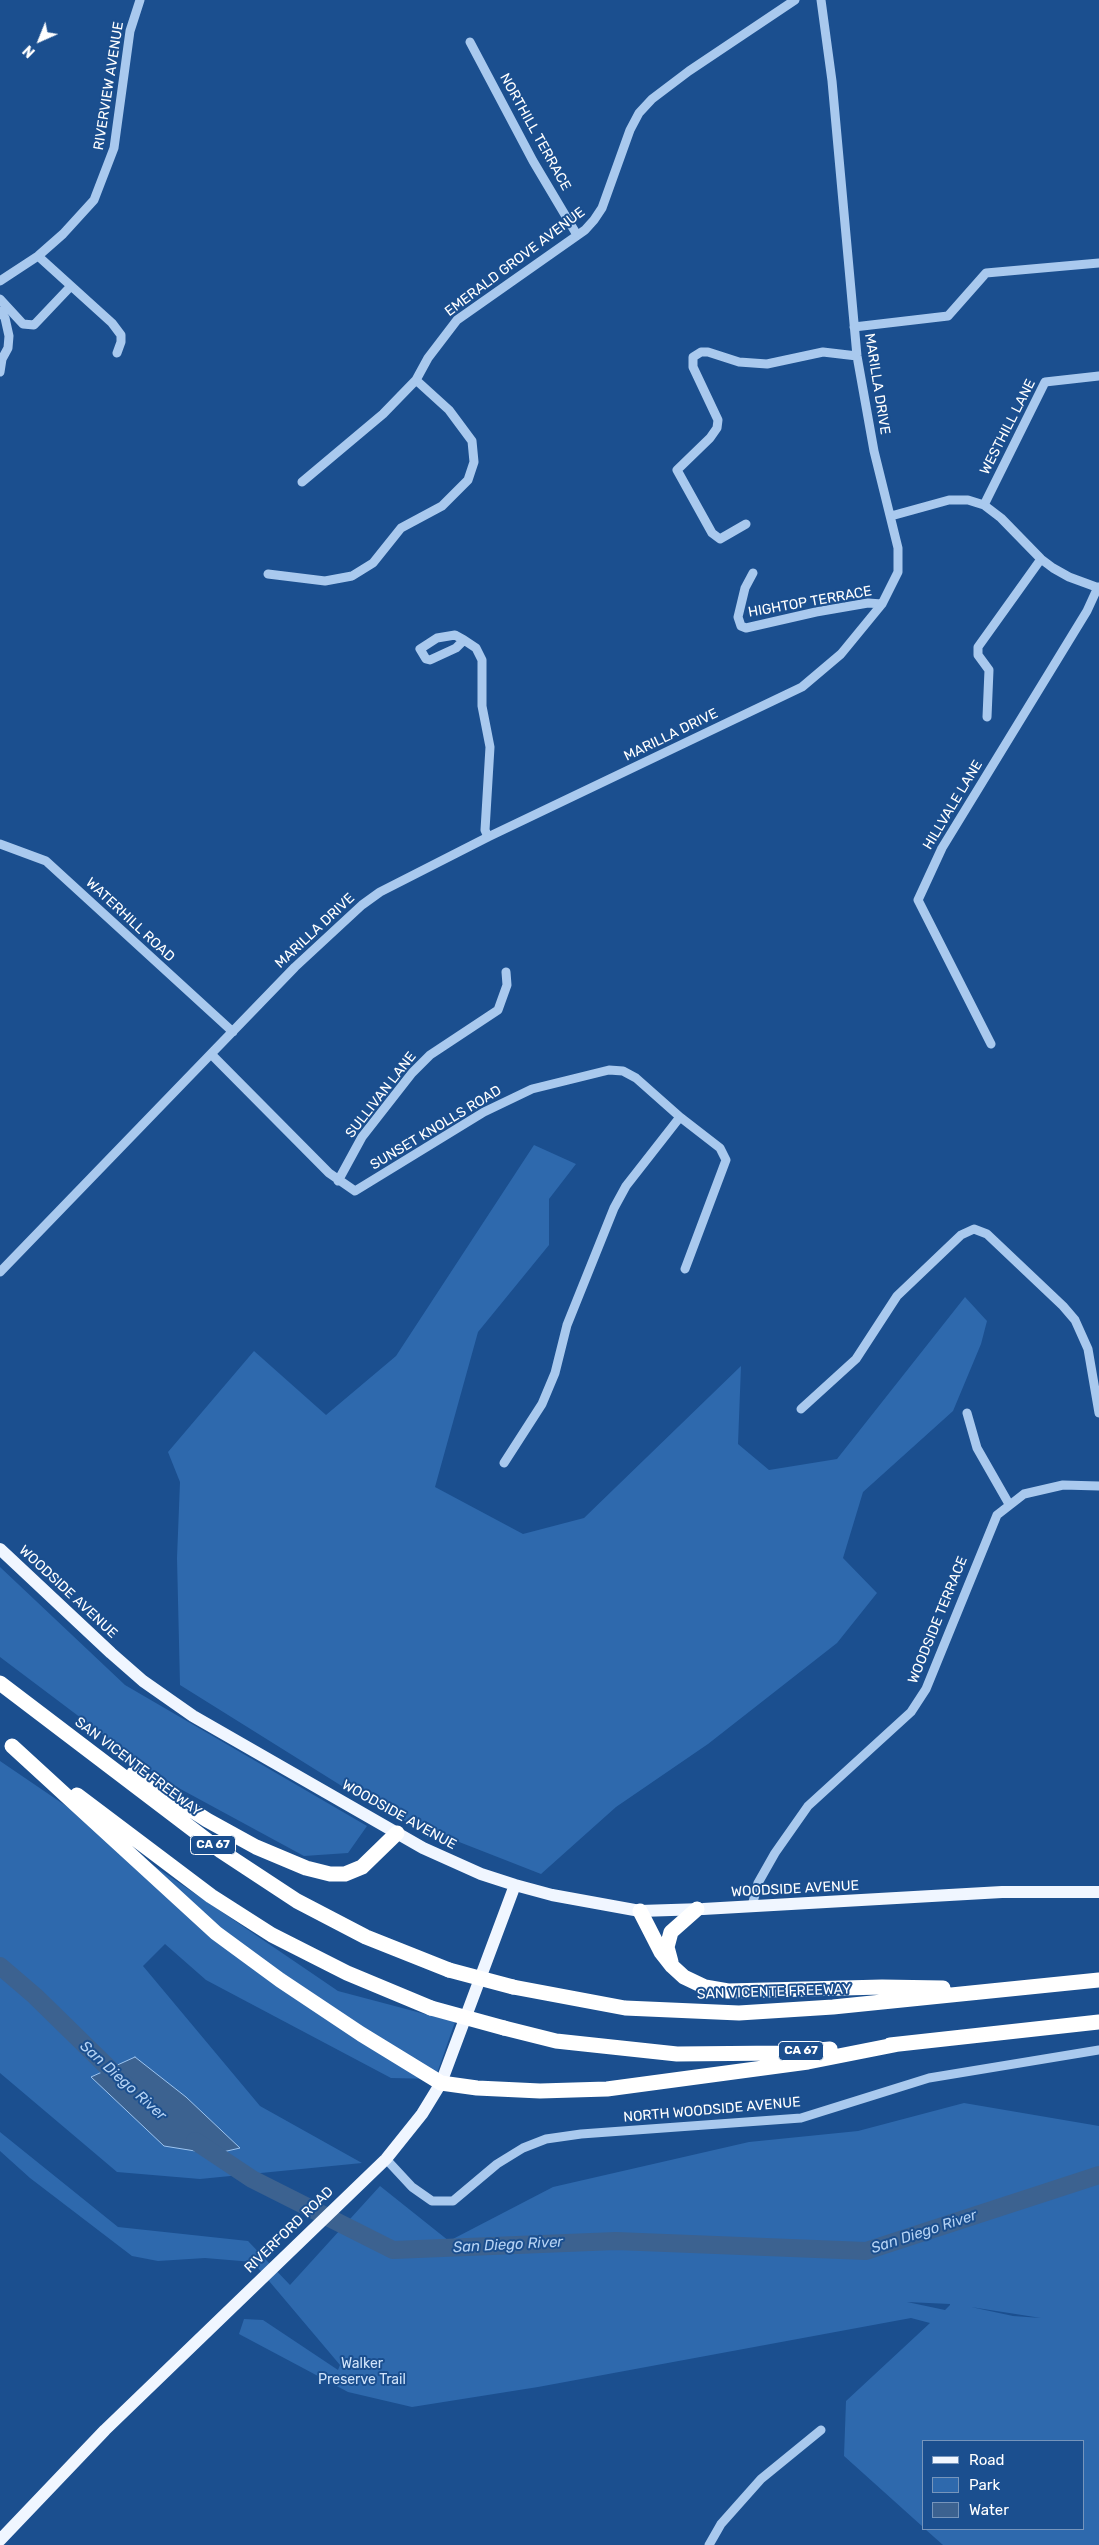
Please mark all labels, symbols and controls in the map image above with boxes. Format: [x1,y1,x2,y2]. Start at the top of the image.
north arrow [15,15,65,65]
street label: RIVERVIEW AVENUE [91,20,127,152]
text: N [20,42,39,61]
street label: NORTHILL TERRACE [496,71,574,193]
street label: EMERALD GROVE AVENUE [442,204,588,320]
street label: MARILLA DRIVE [861,332,893,436]
street label: WESTHILL LANE [977,376,1039,478]
street label: HIGHTOP TERRACE [747,583,873,621]
street label: MARILLA DRIVE [621,705,721,765]
street label: HILLVALE LANE [920,757,986,853]
street label: WATERHILL ROAD [82,874,178,966]
street label: MARILLA DRIVE [272,890,358,972]
street label: SULLIVAN LANE [342,1049,420,1141]
street label: SUNSET KNOLLS ROAD [367,1082,505,1174]
street label: WOODSIDE AVENUE [15,1542,121,1642]
street label: WOODSIDE TERRACE [905,1554,971,1686]
street label: SAN VICENTE FREEWAY [71,1714,205,1820]
street label: WOODSIDE AVENUE [339,1777,459,1853]
road number: CA 67 [190,1836,236,1854]
street label: WOODSIDE AVENUE [731,1877,859,1901]
street label: SAN VICENTE FREEWAY [697,1981,851,2003]
water label: San Diego River [76,2037,170,2125]
road number: CA 67 [778,2042,824,2060]
street label: NORTH WOODSIDE AVENUE [623,2094,801,2126]
street label: RIVERFORD ROAD [241,2183,337,2277]
water label: San Diego River [869,2206,979,2258]
water label: San Diego River [453,2233,563,2257]
park label: Walker Preserve Trail [318,2356,406,2388]
legend [922,2440,1084,2530]
text: Road [969,2451,1005,2469]
text: Park [969,2476,1000,2494]
text: Water [969,2501,1009,2519]

